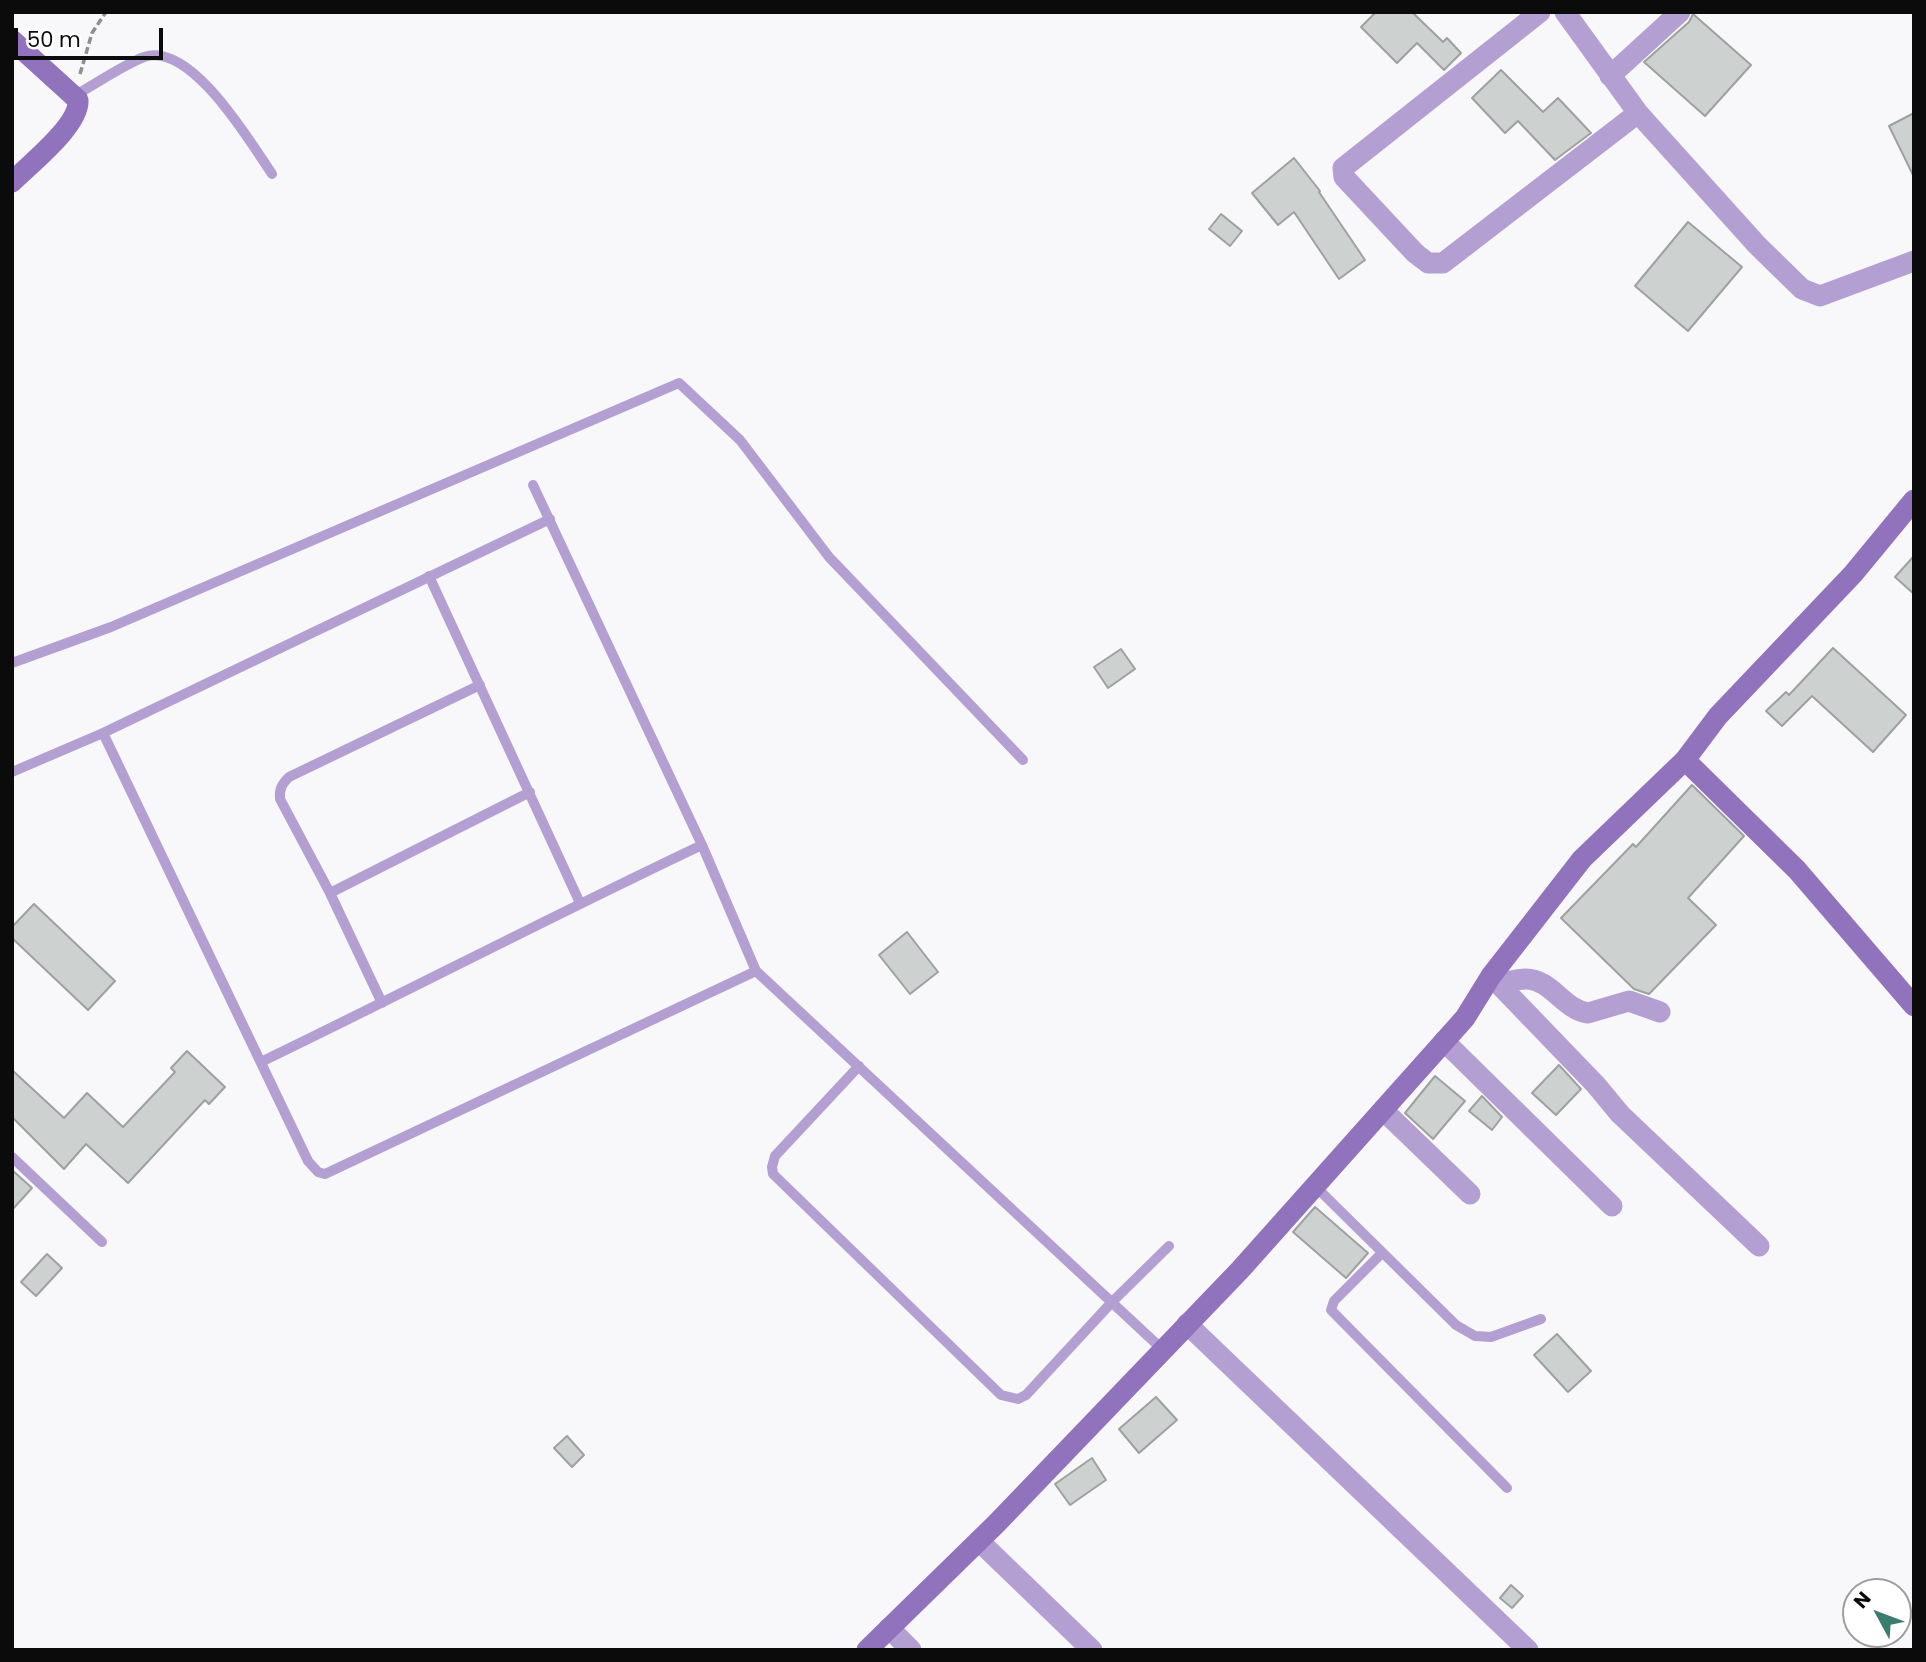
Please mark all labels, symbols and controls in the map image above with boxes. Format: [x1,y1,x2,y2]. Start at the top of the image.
scale bar [18,14,166,58]
text: 50 m [27,25,81,54]
north arrow [1842,1578,1912,1648]
text: N [1847,1586,1877,1614]

